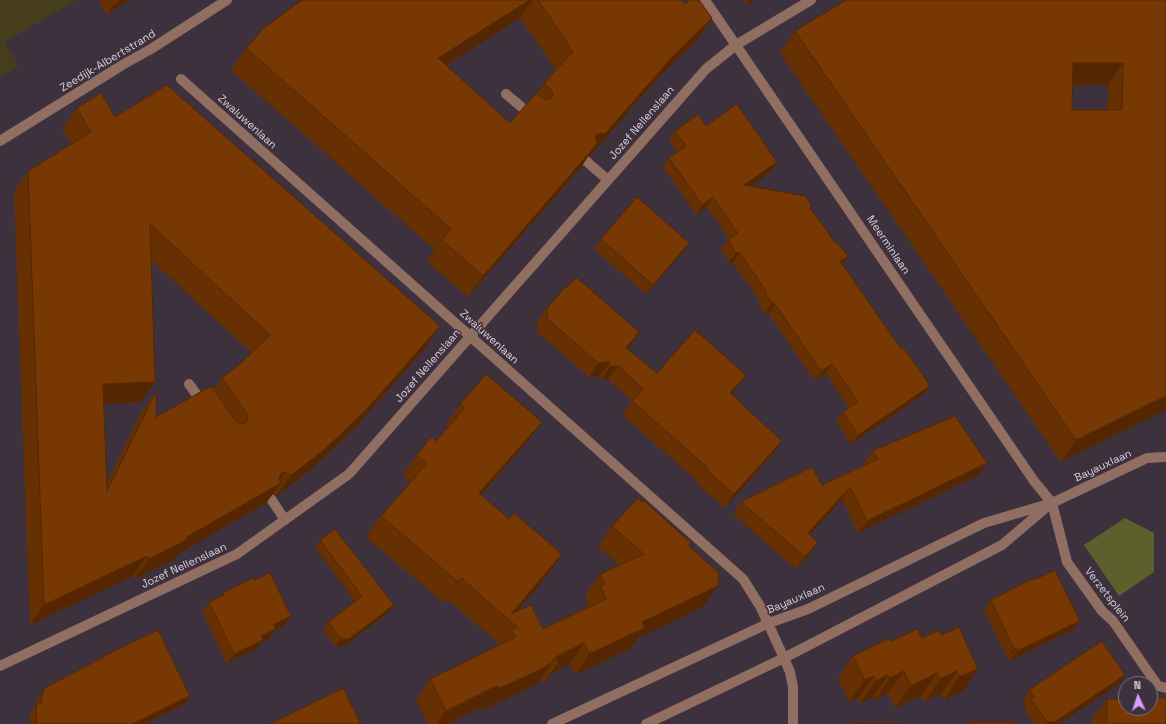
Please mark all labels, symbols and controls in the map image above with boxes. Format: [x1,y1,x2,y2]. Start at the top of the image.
street label: Zeedijk-Albertstrand [58,27,158,95]
street label: Jozef Nellenslaan [607,84,677,162]
street label: Zwaluwenlaan [215,92,279,152]
street label: Meerminlaan [864,213,912,277]
street label: Zwaluwenlaan [457,307,521,367]
street label: Jozef Nellenslaan [393,327,463,405]
street label: Bayauxlaan [1072,447,1134,485]
street label: Jozef Nellenslaan [139,540,229,592]
street label: Verzetsplein [1082,565,1132,625]
street label: Bayauxlaan [765,581,827,617]
north arrow [1118,676,1158,716]
text: N [1133,678,1141,692]

